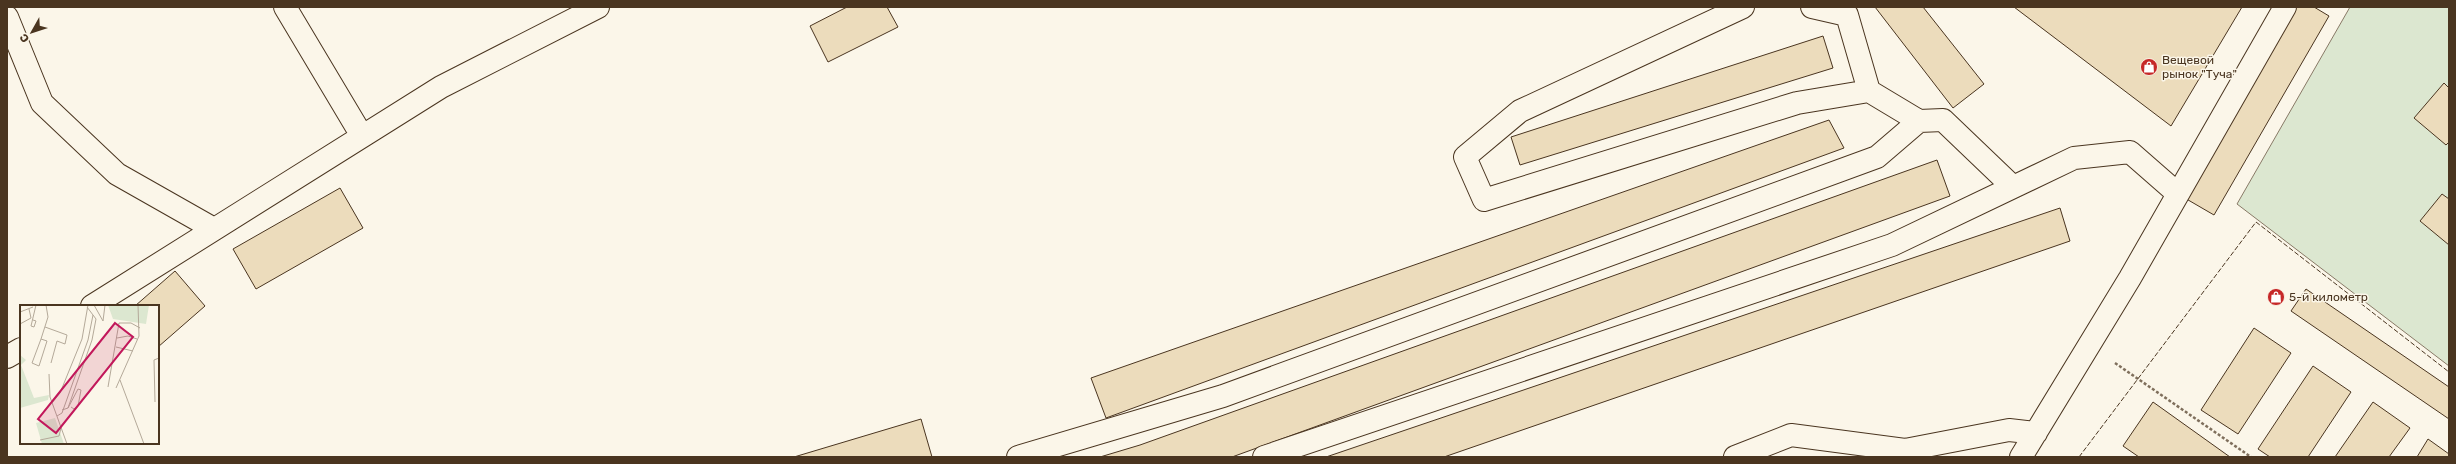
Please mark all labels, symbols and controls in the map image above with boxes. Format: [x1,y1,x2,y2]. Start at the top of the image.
north arrow [12,12,52,52]
text: С [17,31,32,45]
place label: Вещевой рынок "Туча" [2162,53,2237,81]
shop icon: Вещевой рынок "Туча" [2139,57,2159,77]
shop icon: 5-й километр [2266,287,2286,307]
place label: 5-й километр [2289,290,2368,304]
inset map [20,305,159,444]

